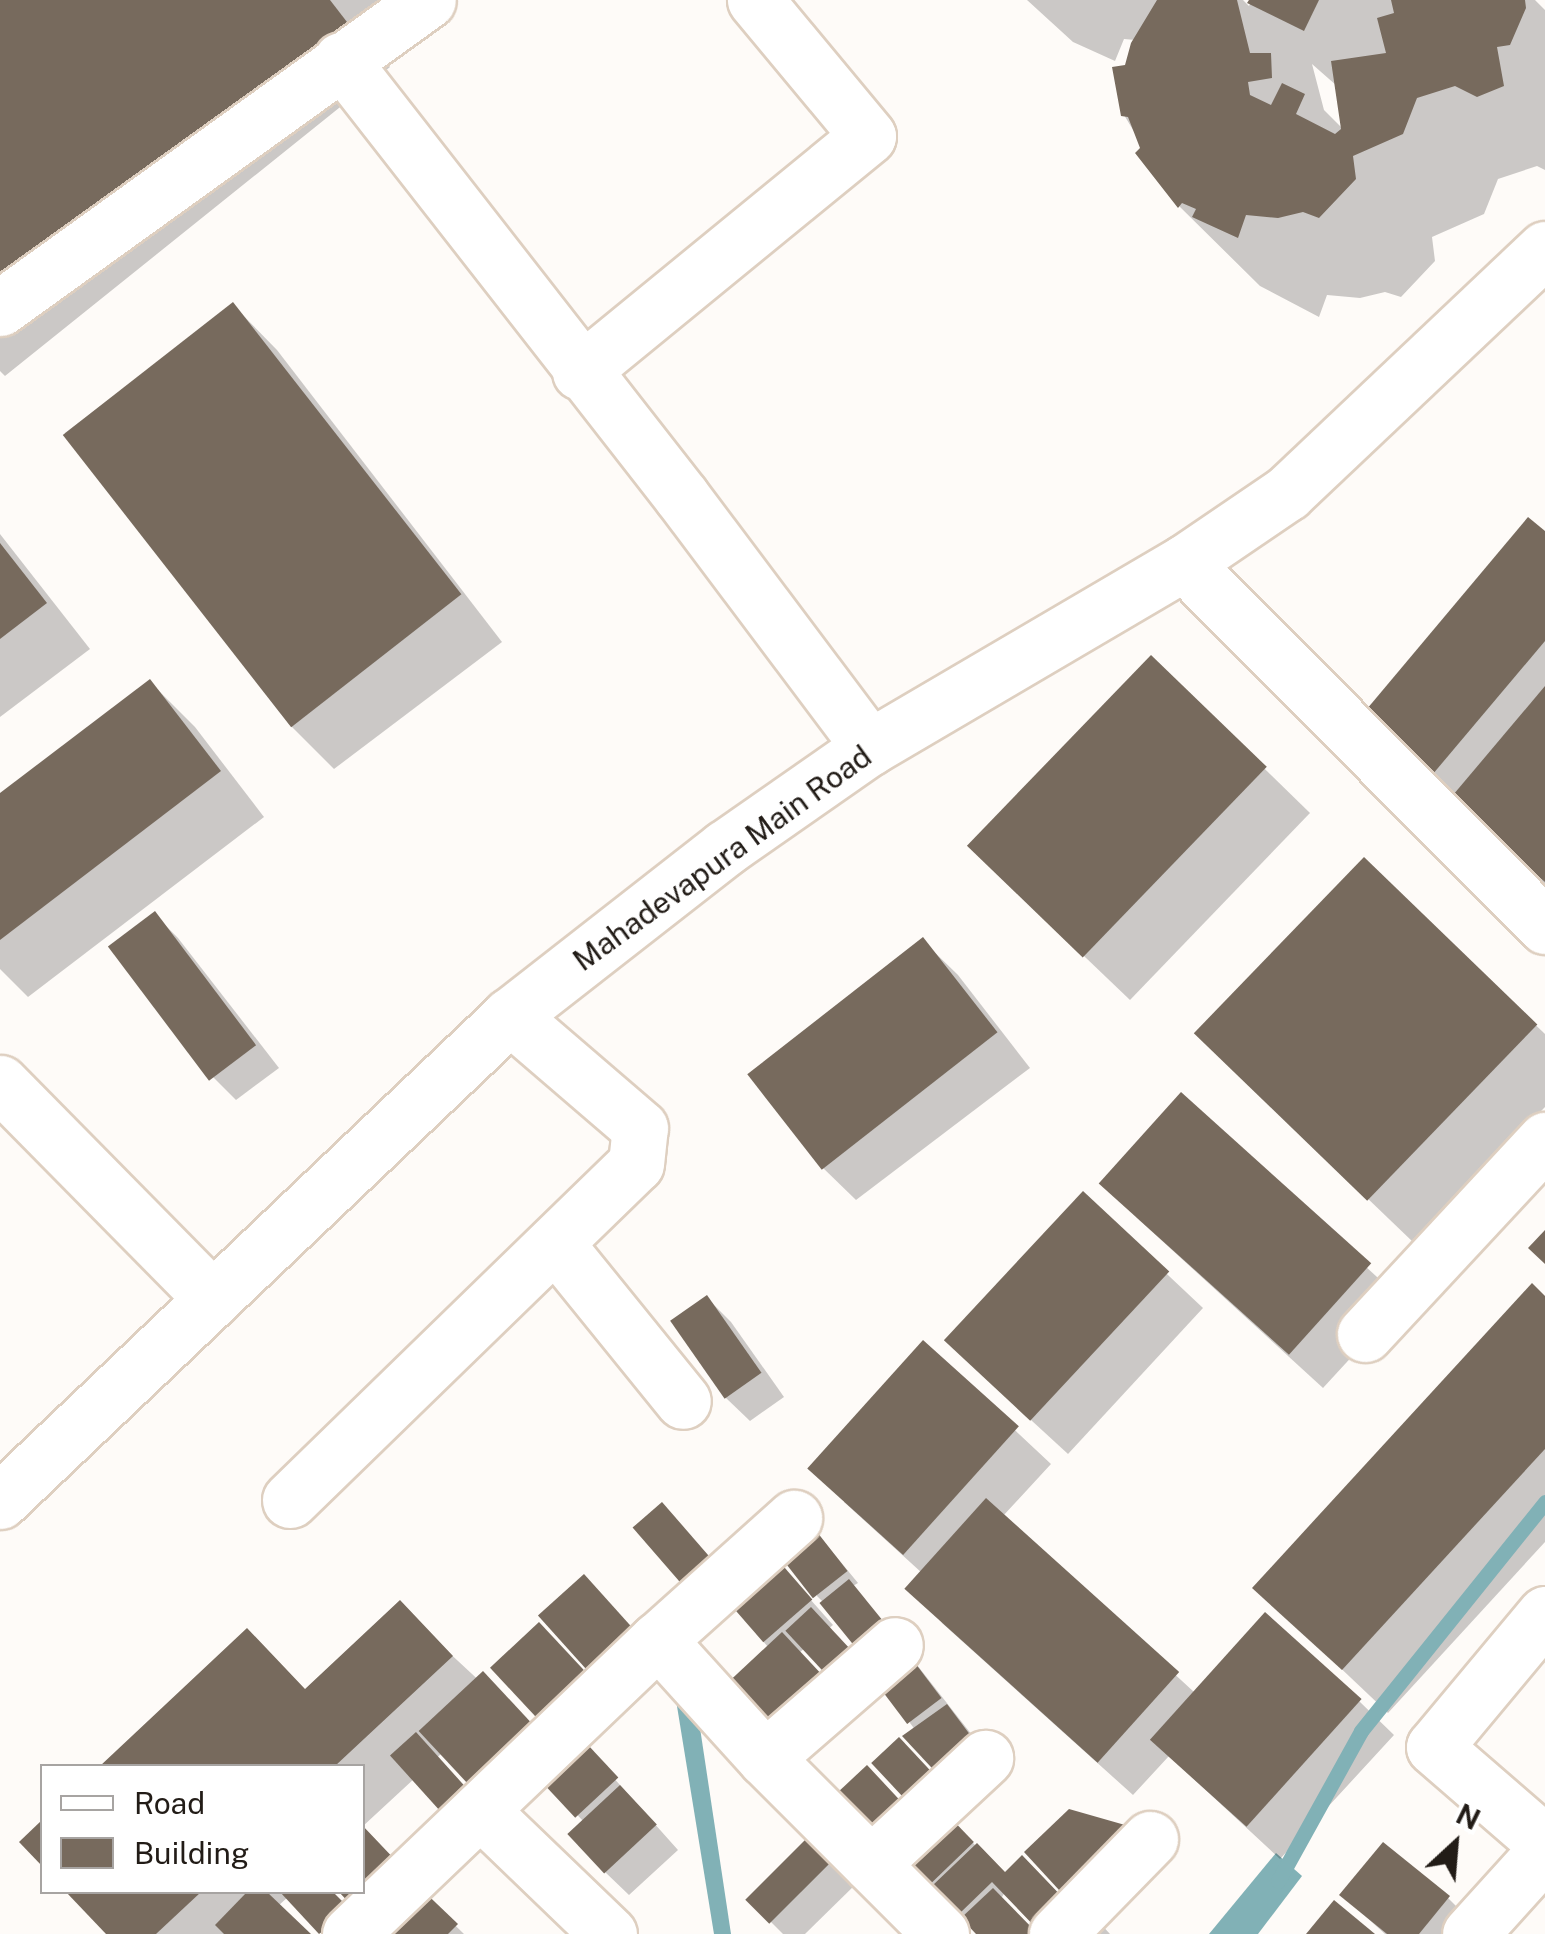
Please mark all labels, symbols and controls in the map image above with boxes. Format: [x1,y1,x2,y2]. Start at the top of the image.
street label: Mahadevapura Main Road [566,738,878,978]
legend [40,1764,365,1894]
text: Road [134,1785,205,1821]
north arrow [1405,1794,1505,1894]
text: N [1451,1797,1485,1836]
text: Building [134,1835,249,1871]

